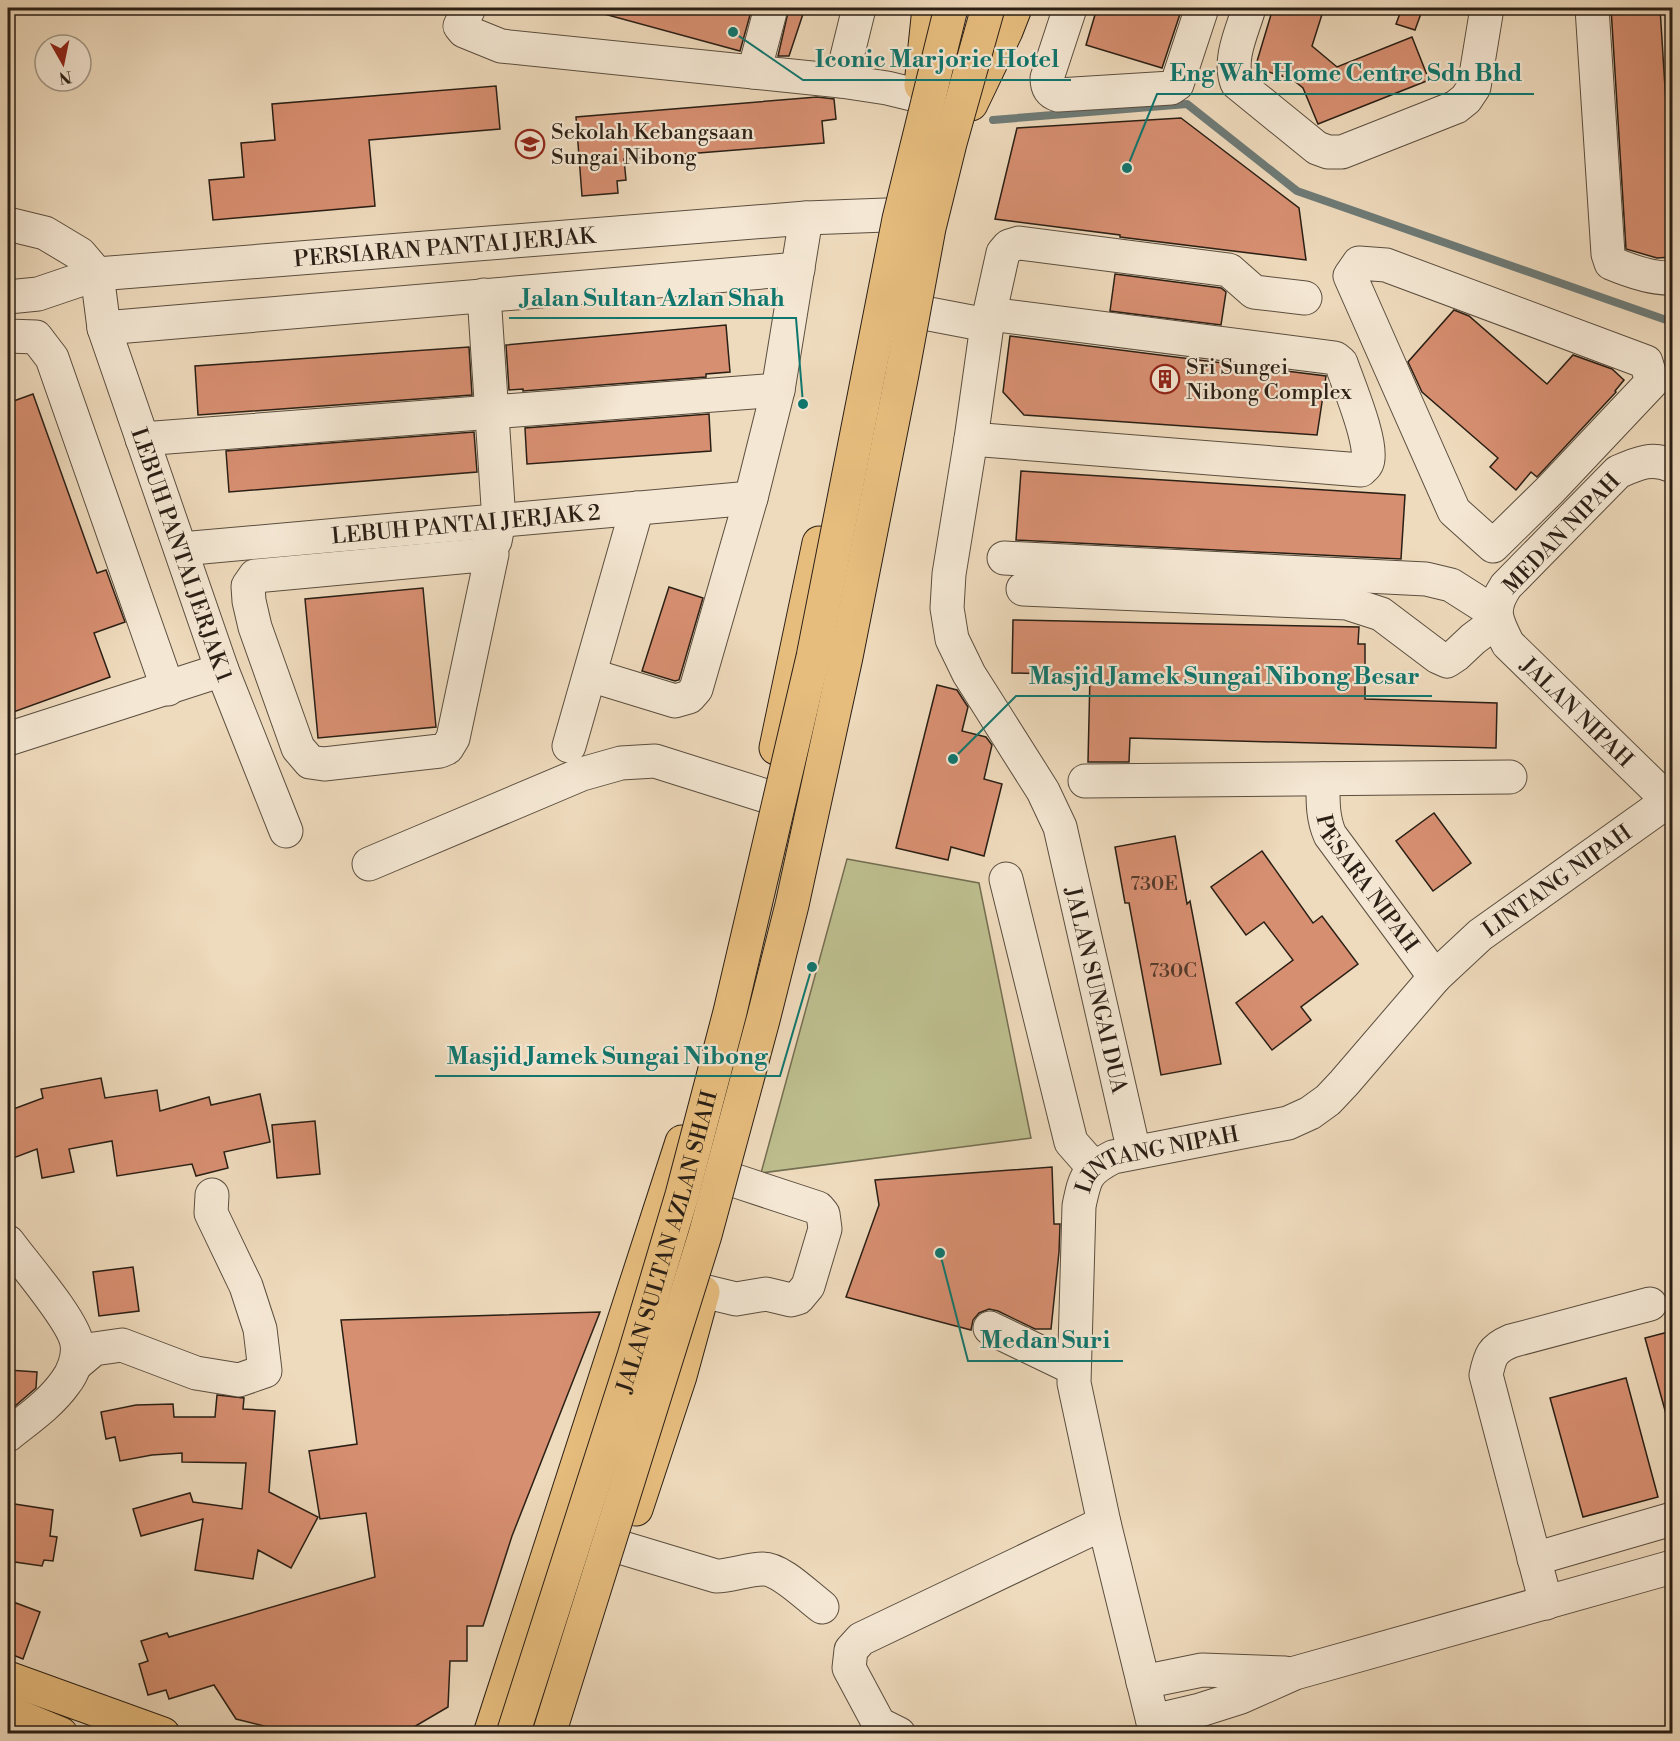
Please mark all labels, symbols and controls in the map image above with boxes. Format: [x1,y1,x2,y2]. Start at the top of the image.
north arrow [33,33,93,93]
callout: Iconic Marjorie Hotel [803,38,1071,80]
text: Iconic Marjorie Hotel [815,45,1059,75]
callout: Eng Wah Home Centre Sdn Bhd [1157,52,1534,94]
text: Eng Wah Home Centre Sdn Bhd [1170,59,1522,89]
text: N [57,66,73,88]
place label: Sekolah Kebangsaan Sungai Nibong [551,119,754,171]
school or university icon: Sekolah Kebangsaan Sungai Nibong [514,128,546,160]
street label: PERSIARAN PANTAI JERJAK [293,223,598,273]
callout: Jalan Sultan Azlan Shah [509,276,796,318]
text: Jalan Sultan Azlan Shah [518,284,785,314]
place label: Sri Sungei Nibong Complex [1186,354,1352,406]
building icon: Sri Sungei Nibong Complex [1149,363,1181,395]
street label: LEBUH PANTAI JERJAK 1 [124,424,237,686]
street label: MEDAN NIPAH [1498,468,1627,600]
street label: LEBUH PANTAI JERJAK 2 [330,500,602,550]
street label: JALAN NIPAH [1514,651,1639,774]
callout: Masjid Jamek Sungai Nibong Besar [1016,654,1432,696]
text: Masjid Jamek Sungai Nibong Besar [1028,662,1420,692]
street label: PESARA NIPAH [1309,812,1424,958]
street label: LINTANG NIPAH [1478,819,1637,944]
house number: 730E [1130,872,1178,897]
street label: JALAN SUNGAI DUA [1058,884,1133,1097]
house number: 730C [1149,959,1197,984]
callout: Masjid Jamek Sungai Nibong [435,1034,780,1076]
text: Masjid Jamek Sungai Nibong [446,1042,769,1072]
street label: JALAN SULTAN AZLAN SHAH [611,1088,724,1397]
street label: LINTANG NIPAH [1070,1121,1241,1197]
callout: Medan Suri [968,1319,1123,1361]
text: Medan Suri [980,1326,1111,1356]

